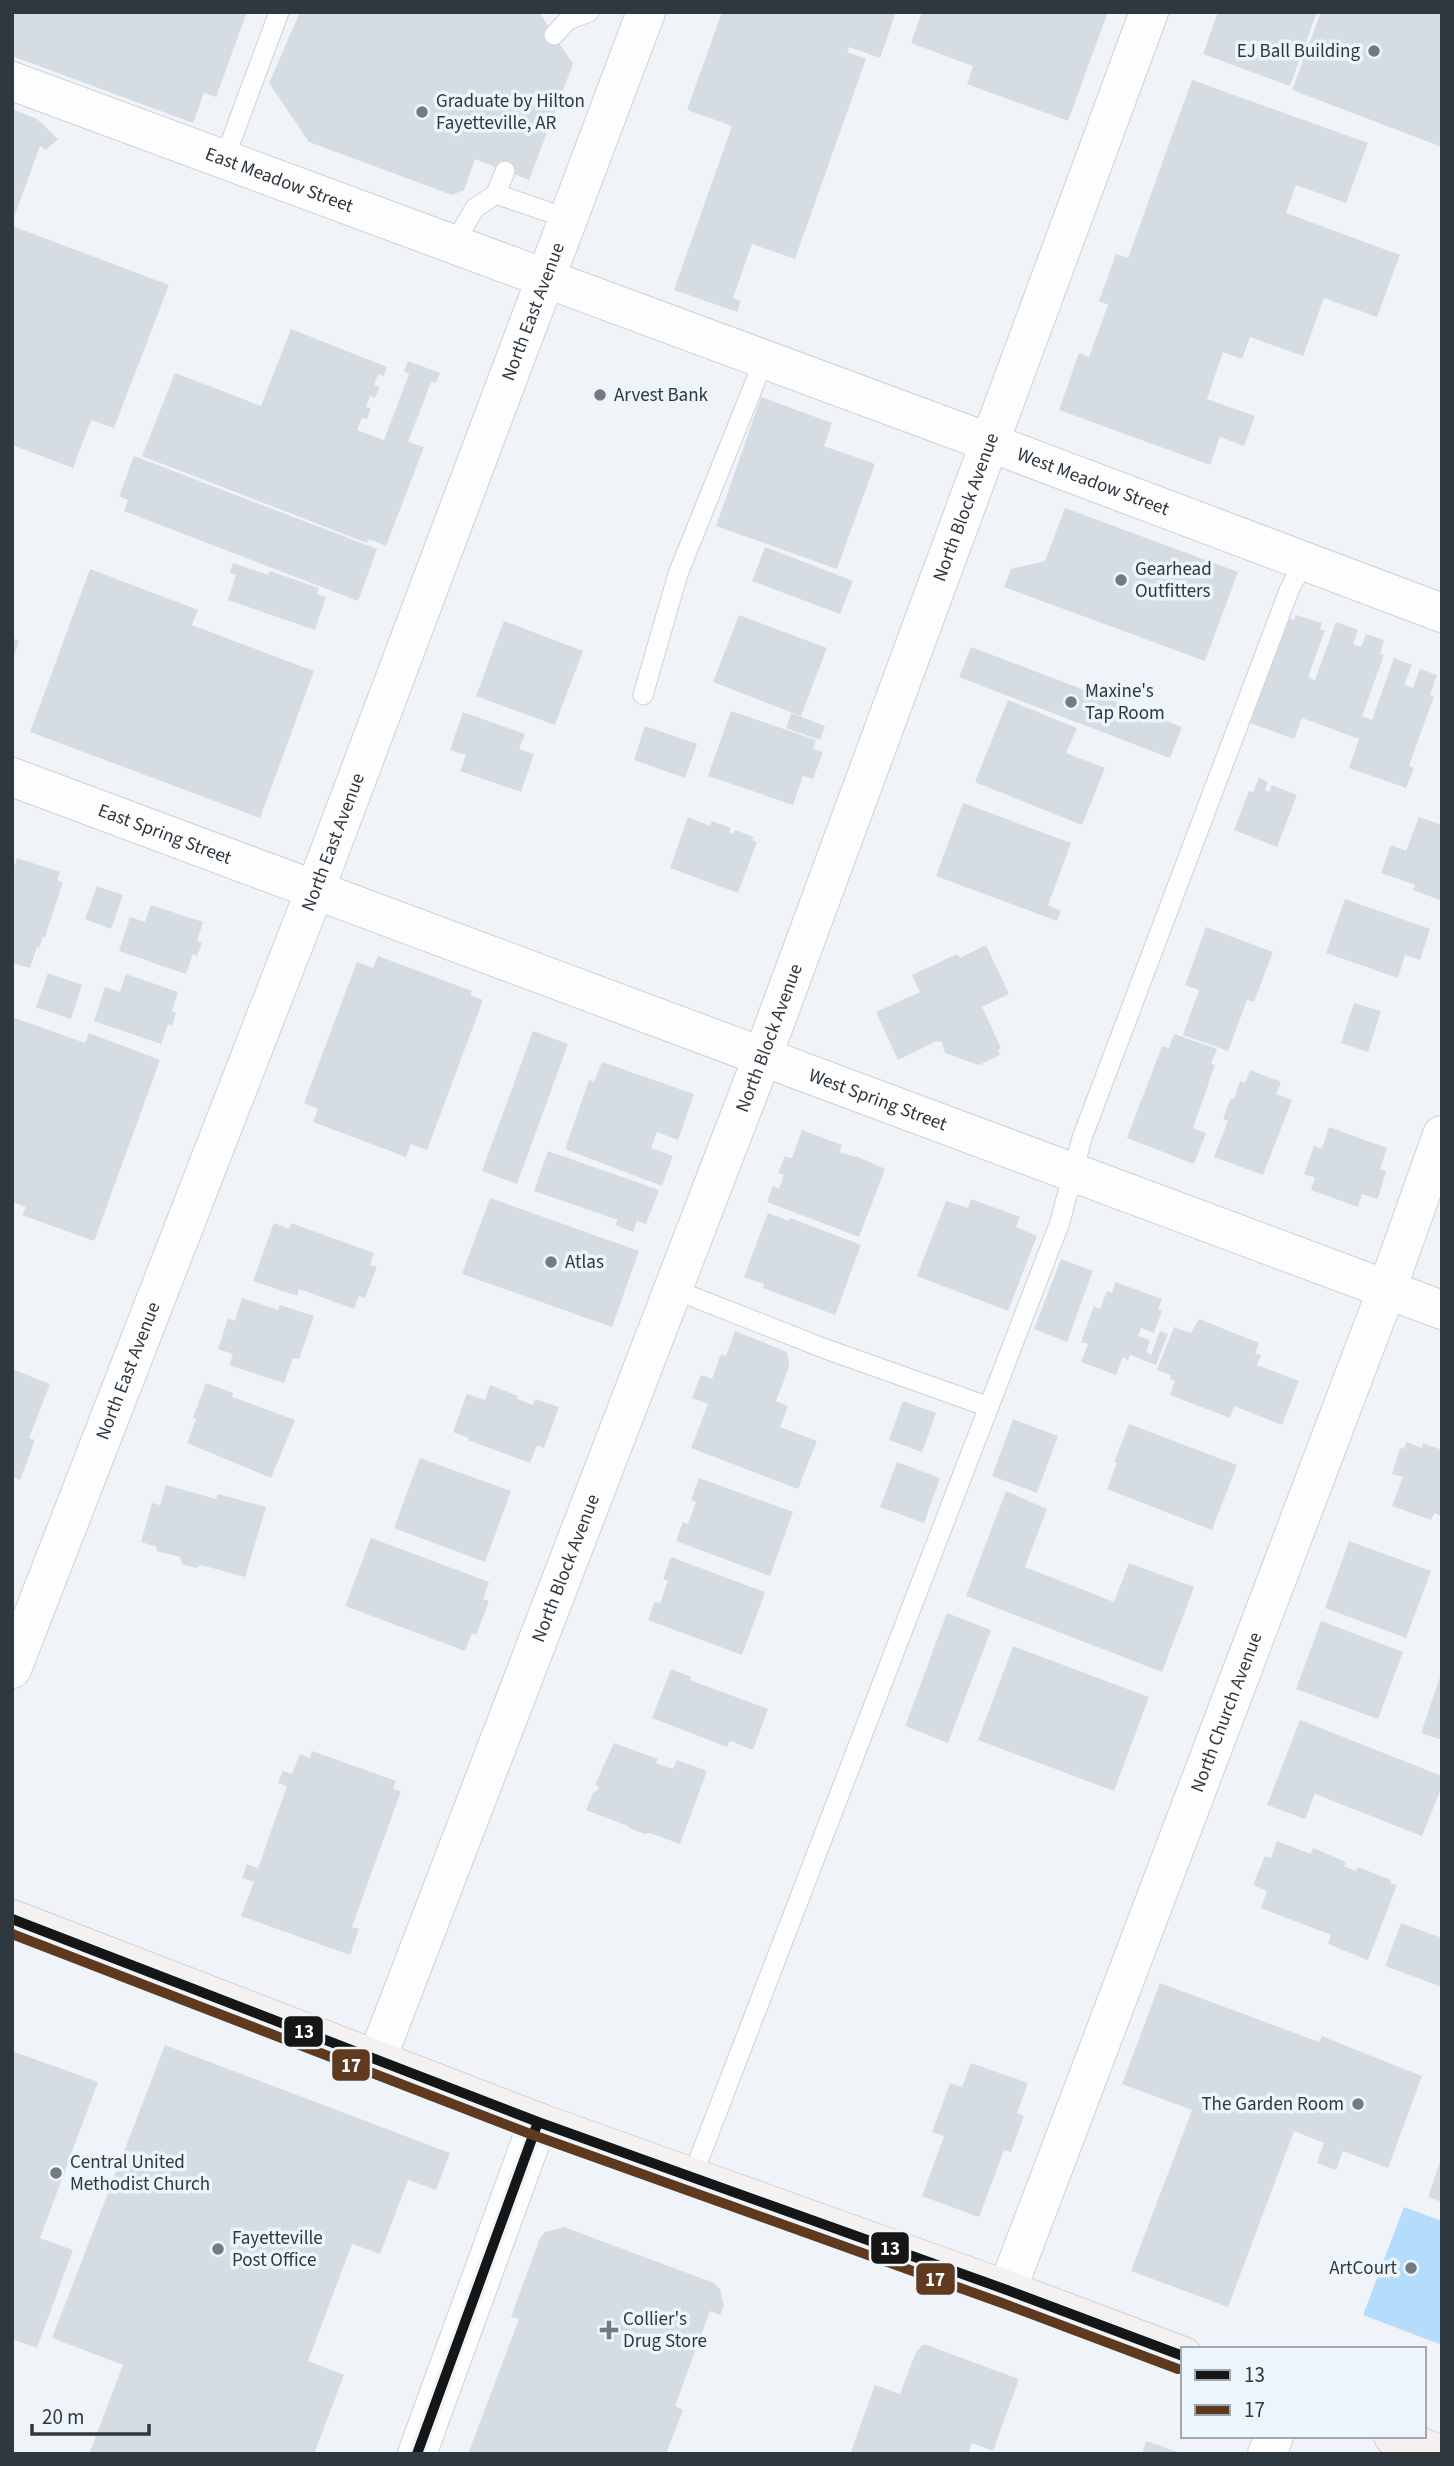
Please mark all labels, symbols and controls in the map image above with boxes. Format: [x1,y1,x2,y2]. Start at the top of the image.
place label: EJ Ball Building [1237,38,1360,65]
marker: EJ Ball Building [1366,43,1382,59]
place label: Graduate by Hilton Fayetteville, AR [436,88,585,137]
marker: Graduate by Hilton Fayetteville, AR [414,104,430,120]
street label: East Meadow Street [201,140,358,220]
street label: North East Avenue [495,239,571,385]
place label: Arvest Bank [614,382,709,409]
marker: Arvest Bank [592,387,608,403]
street label: North Block Avenue [926,429,1006,585]
street label: West Meadow Street [1013,441,1174,523]
place label: Gearhead Outfitters [1135,556,1212,605]
marker: Gearhead Outfitters [1113,572,1129,588]
place label: Maxine's Tap Room [1085,678,1165,727]
marker: Maxine's Tap Room [1063,694,1079,710]
street label: North East Avenue [295,769,371,915]
street label: East Spring Street [94,797,236,871]
street label: North Block Avenue [729,960,809,1116]
street label: West Spring Street [805,1062,951,1138]
place label: Atlas [565,1249,604,1276]
marker: Atlas [543,1254,559,1270]
street label: North East Avenue [89,1298,167,1444]
street label: North Block Avenue [525,1490,606,1646]
street label: North Church Avenue [1184,1628,1269,1796]
line badge: 13 [283,2015,324,2048]
text: 13 [294,2019,314,2046]
line badge: 17 [331,2048,371,2082]
text: 17 [341,2053,361,2080]
place label: The Garden Room [1201,2091,1344,2118]
marker: The Garden Room [1350,2096,1366,2112]
place label: Central United Methodist Church [70,2149,210,2198]
marker: Central United Methodist Church [48,2165,64,2181]
place label: Fayetteville Post Office [232,2225,323,2274]
line badge: 13 [870,2231,910,2265]
text: 13 [880,2236,900,2263]
marker: Fayetteville Post Office [210,2241,226,2257]
place label: ArtCourt [1329,2255,1398,2282]
marker: ArtCourt [1403,2260,1419,2276]
line badge: 17 [915,2262,956,2296]
text: 17 [925,2267,945,2294]
place label: Collier's Drug Store [623,2306,707,2355]
marker: Collier's Drug Store [601,2322,617,2338]
legend [1181,2347,1426,2438]
text: 13 [1244,2360,1265,2390]
scale bar [32,2392,149,2436]
text: 17 [1244,2395,1265,2425]
text: 20 m [42,2402,84,2432]

